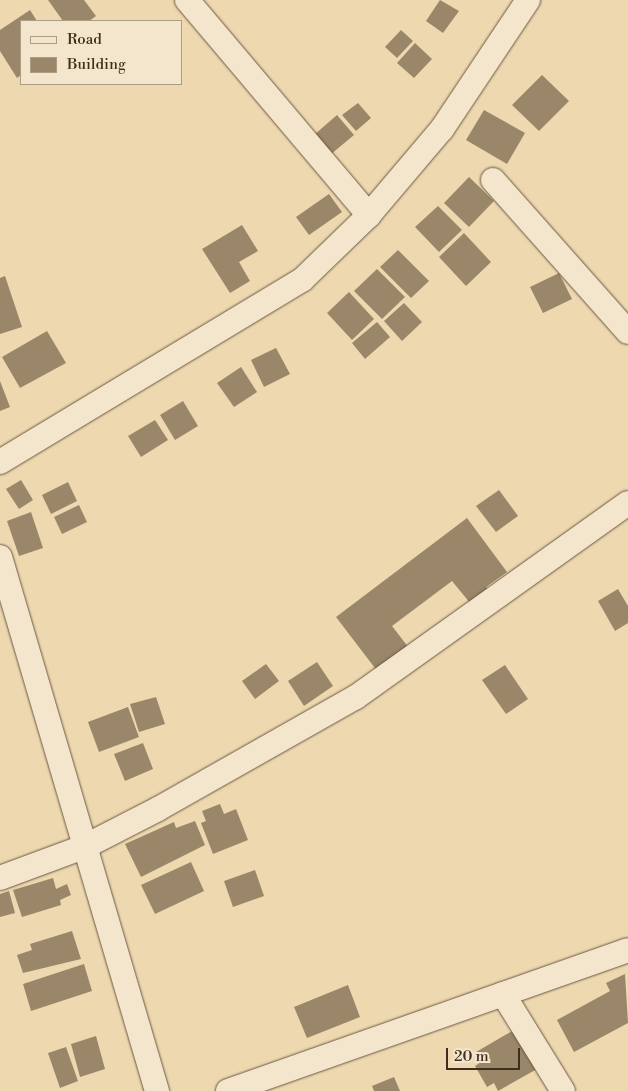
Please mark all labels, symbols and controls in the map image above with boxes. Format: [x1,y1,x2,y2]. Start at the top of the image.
legend [20,20,182,85]
text: Road [67,30,102,49]
text: Building [67,55,126,74]
scale bar [448,1038,522,1070]
text: 20 m [454,1047,489,1066]

